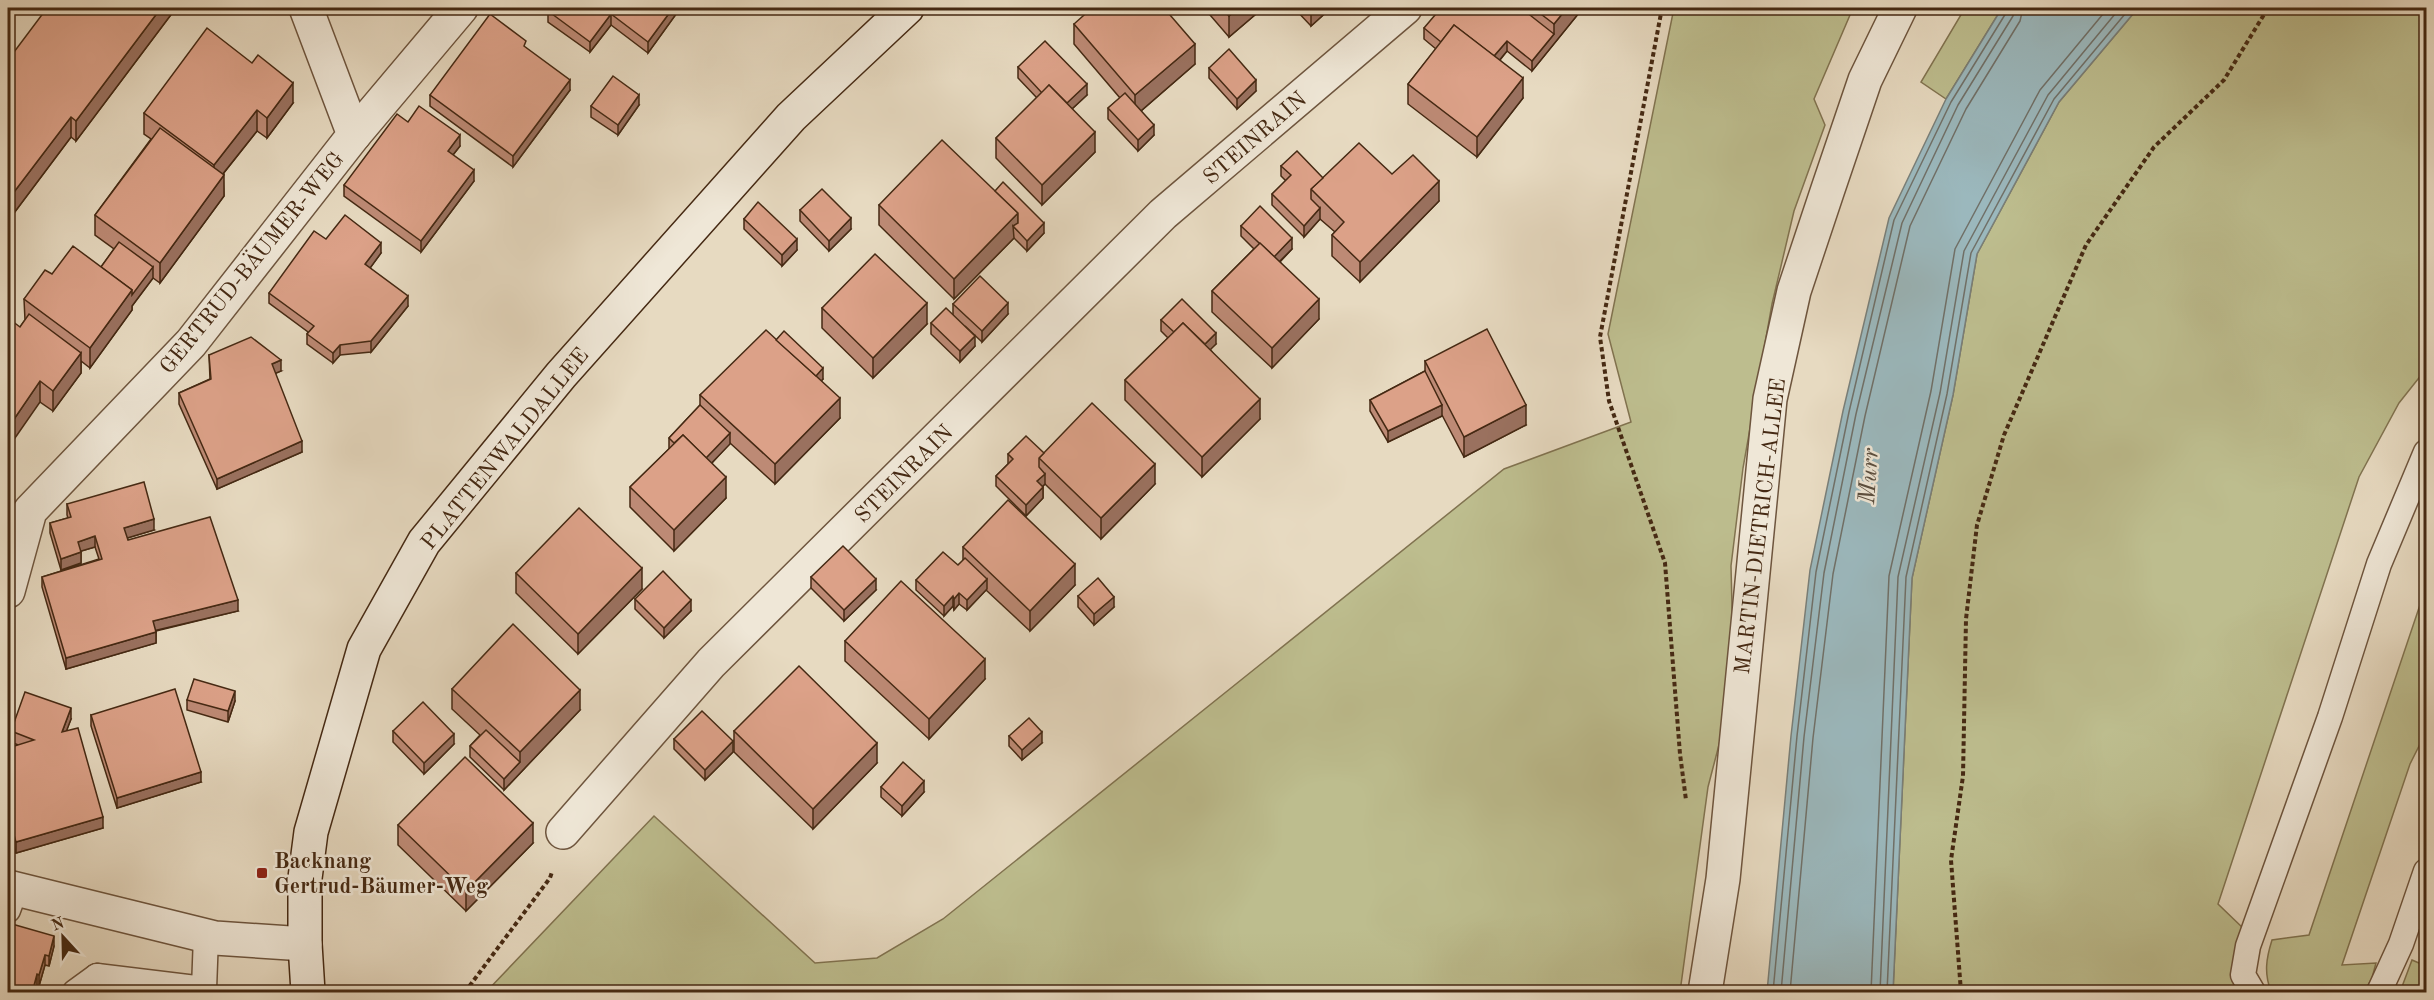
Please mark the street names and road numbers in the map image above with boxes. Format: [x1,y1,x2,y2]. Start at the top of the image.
street label: STEINRAIN [1200,88,1311,189]
street label: GERTRUD-BÄUMER-WEG [154,146,349,378]
street label: PLATTENWALDALLEE [418,344,594,554]
street label: MARTIN-DIETRICH-ALLEE [1732,377,1790,676]
street label: STEINRAIN [851,421,958,528]

